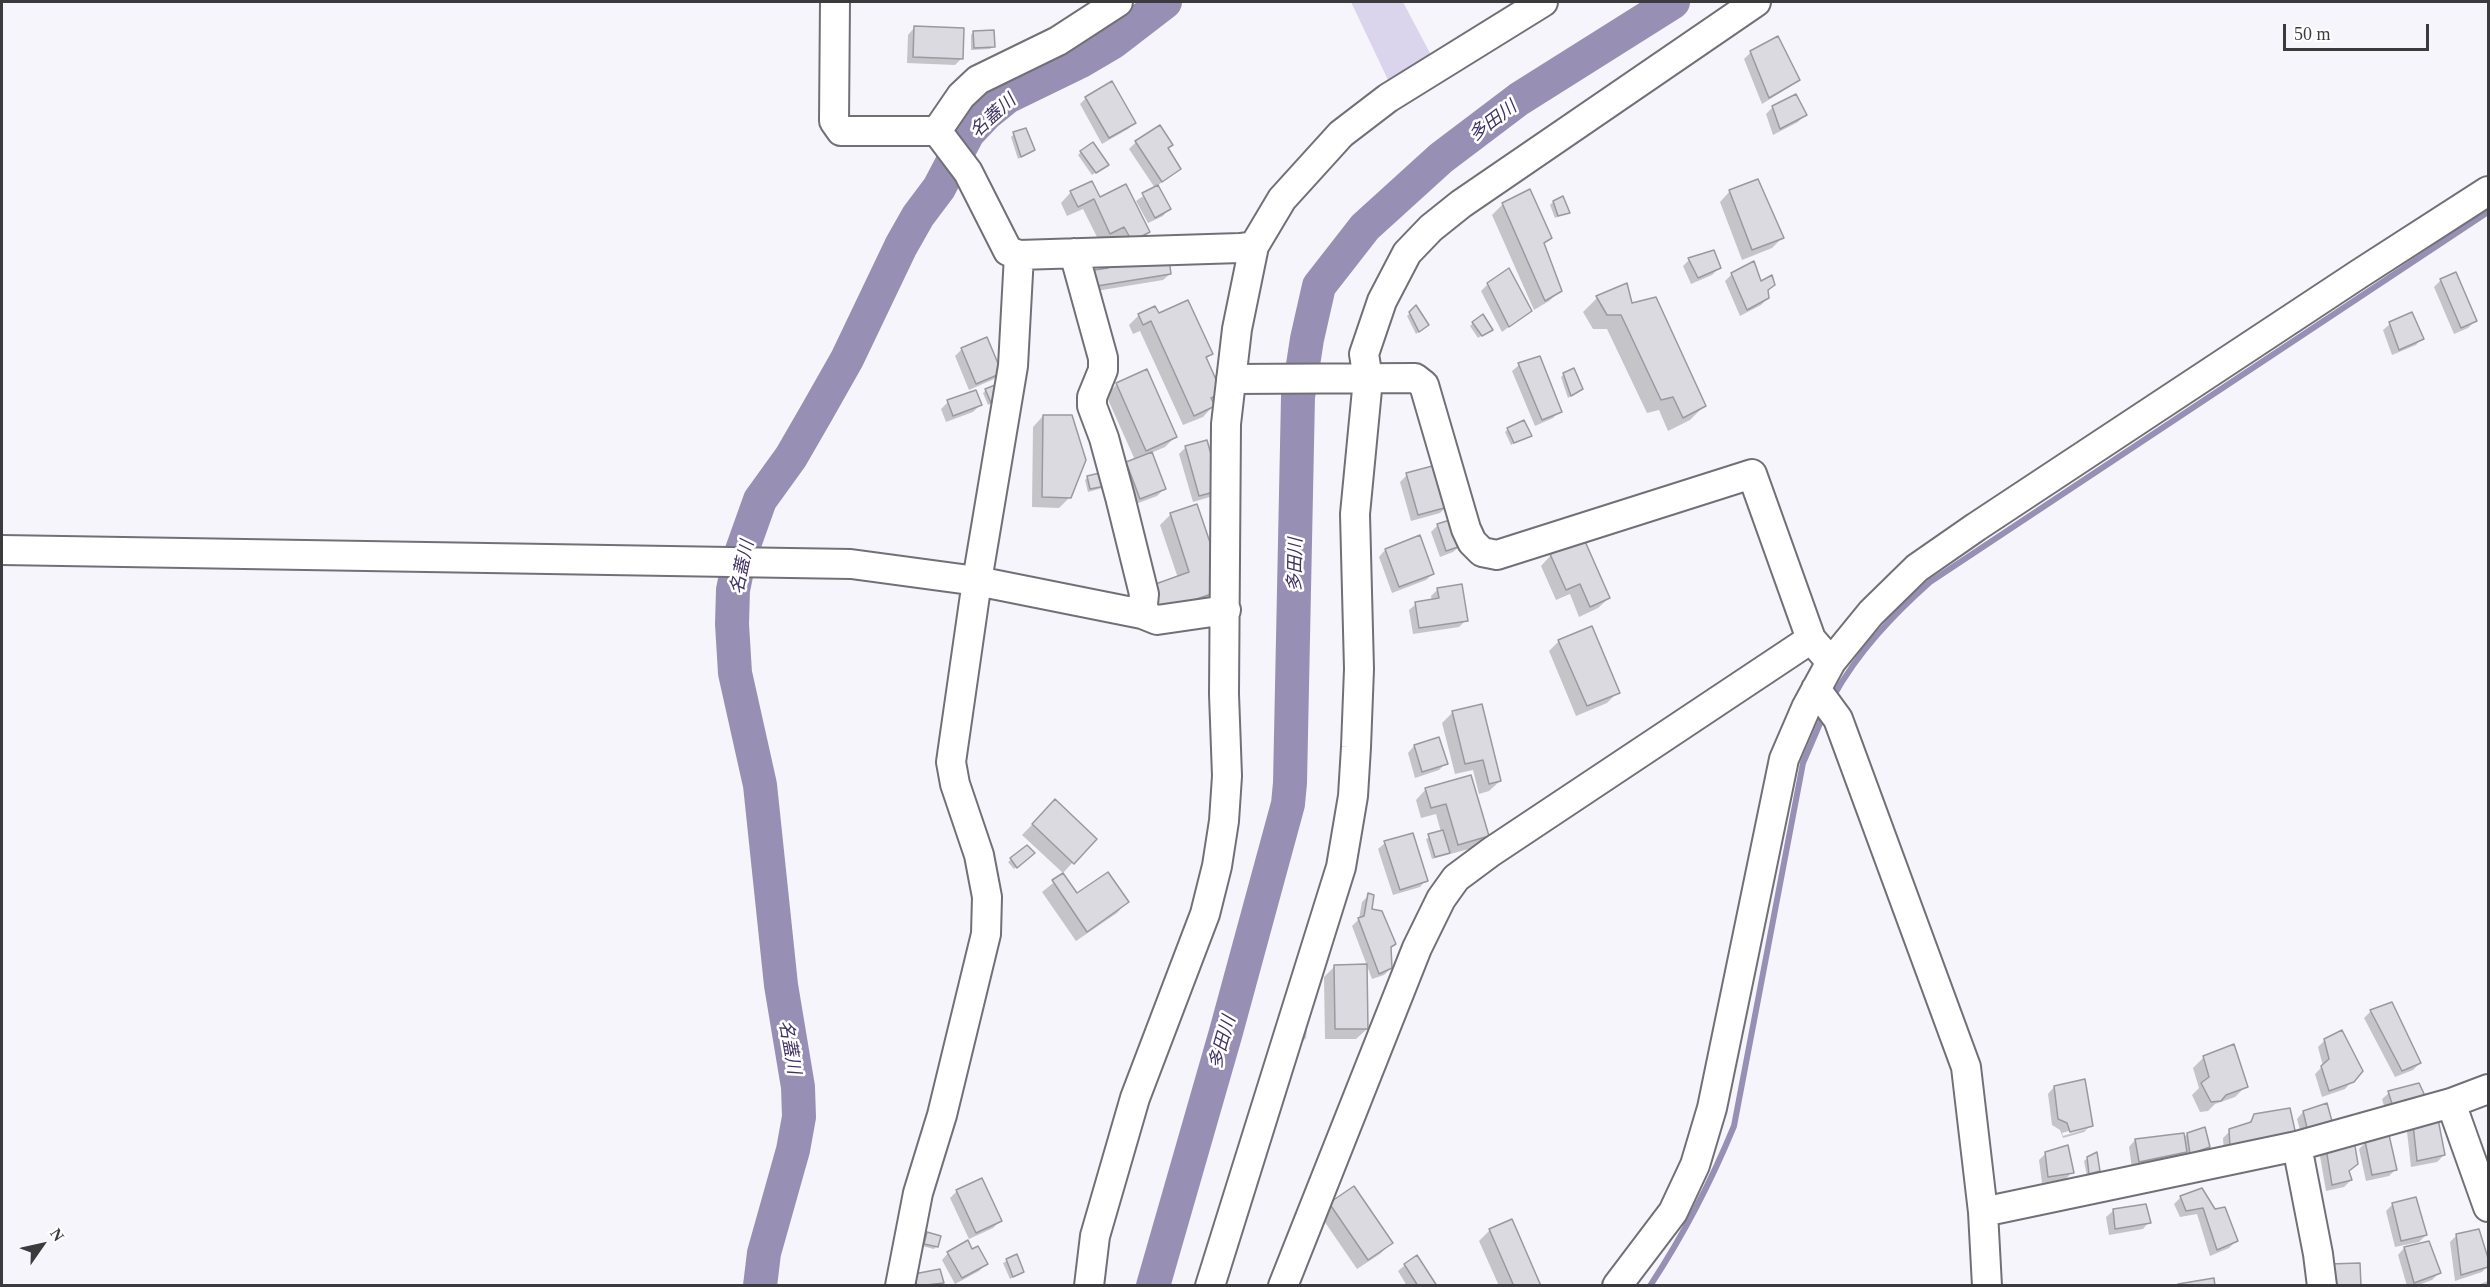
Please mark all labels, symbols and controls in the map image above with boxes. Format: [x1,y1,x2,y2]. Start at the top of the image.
scale bar [2286,12,2432,50]
text: 50 m [2294,24,2331,44]
water label: 名蓋川 [965,89,1019,141]
water label: 多田川 [1464,95,1520,145]
water label: 名蓋川 [725,538,757,596]
water label: 多田川 [1283,538,1305,592]
water label: 多田川 [1203,1013,1239,1071]
water label: 名蓋川 [776,1019,806,1075]
north arrow [12,1215,72,1275]
text: N [47,1225,68,1244]

